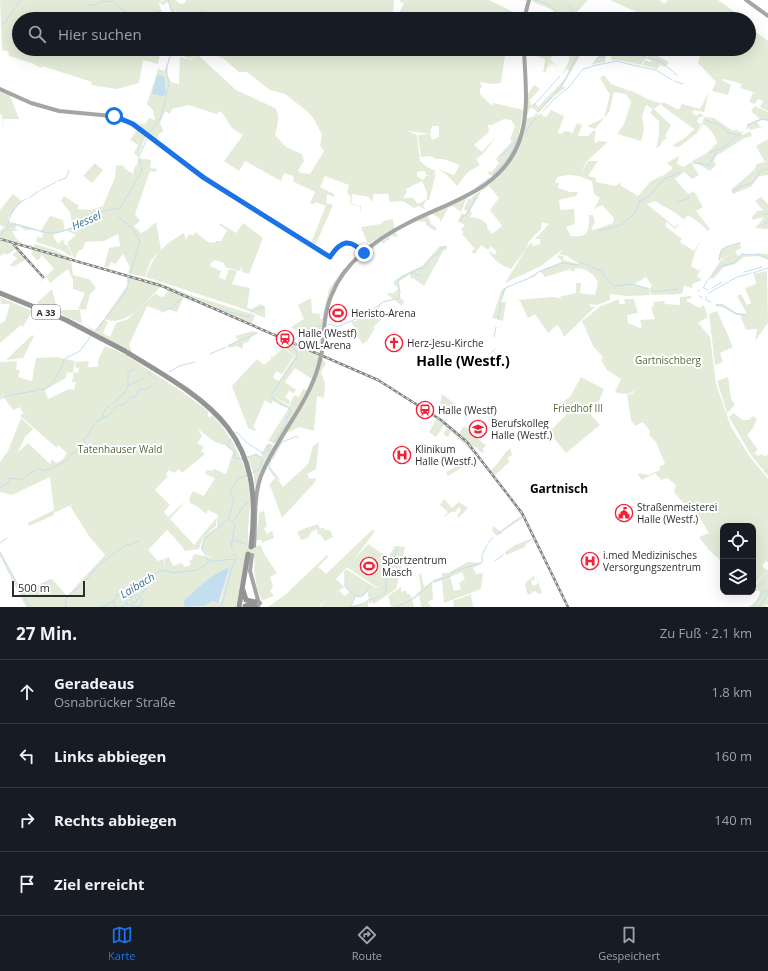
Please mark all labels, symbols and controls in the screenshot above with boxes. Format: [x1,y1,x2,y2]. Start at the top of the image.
search box [12,12,756,56]
icon: search [26,23,48,45]
text: Hier suchen [58,24,142,44]
route start [105,107,123,125]
water label: Hessel [69,207,103,233]
route end [355,244,373,262]
sports icon: Heristo-Arena [328,303,348,323]
road number: A 33 [32,305,60,319]
place label: Heristo-Arena [351,306,416,320]
place label: Halle (Westf) OWL-Arena [298,326,357,352]
station icon: Halle (Westf) OWL-Arena [275,329,295,349]
church icon: Herz-Jesu-Kirche [384,333,404,353]
place label: Herz-Jesu-Kirche [407,336,484,350]
district label: Halle (Westf.) [416,351,510,370]
park label: Gartnischberg [635,353,702,367]
station icon: Halle (Westf) [415,400,435,420]
park label: Friedhof III [553,401,603,415]
place label: Halle (Westf) [438,403,497,417]
place label: Berufskolleg Halle (Westf.) [491,416,552,442]
school or university icon: Berufskolleg Halle (Westf.) [468,419,488,439]
park label: Tatenhauser Wald [78,442,162,456]
place label: Klinikum Halle (Westf.) [415,442,476,468]
hospital icon: Klinikum Halle (Westf.) [392,445,412,465]
district label: Gartnisch [530,480,588,497]
place label: Straßenmeisterei Halle (Westf.) [637,500,717,526]
public building icon: Straßenmeisterei Halle (Westf.) [614,503,634,523]
map controls [720,523,756,595]
button: locate [720,523,756,559]
place label: i.med Medizinisches Versorgungszentrum [603,548,701,574]
hospital icon: i.med Medizinisches Versorgungszentrum [580,551,600,571]
place label: Sportzentrum Masch [382,553,447,579]
sports icon: Sportzentrum Masch [359,556,379,576]
button: layers [720,559,756,595]
water label: Laibach [117,569,157,601]
scale bar [12,579,85,598]
text: 500 m [18,580,50,595]
text: 27 Min. [16,622,77,645]
text: Zu Fuß · 2.1 km [660,624,752,642]
text: Geradeaus [54,673,134,693]
icon: ahead [16,681,38,703]
text: 1.8 km [711,683,752,701]
text: Osnabrücker Straße [54,693,175,711]
icon: left [16,745,38,767]
text: Links abbiegen [54,746,166,766]
text: 160 m [714,747,752,765]
icon: right [16,809,38,831]
text: Rechts abbiegen [54,810,177,830]
text: 140 m [714,811,752,829]
icon: arrive [16,873,38,895]
text: Ziel erreicht [54,874,145,894]
tab: Karte [108,924,136,963]
tab: Route [352,924,382,963]
tab: Gespeichert [598,924,660,963]

